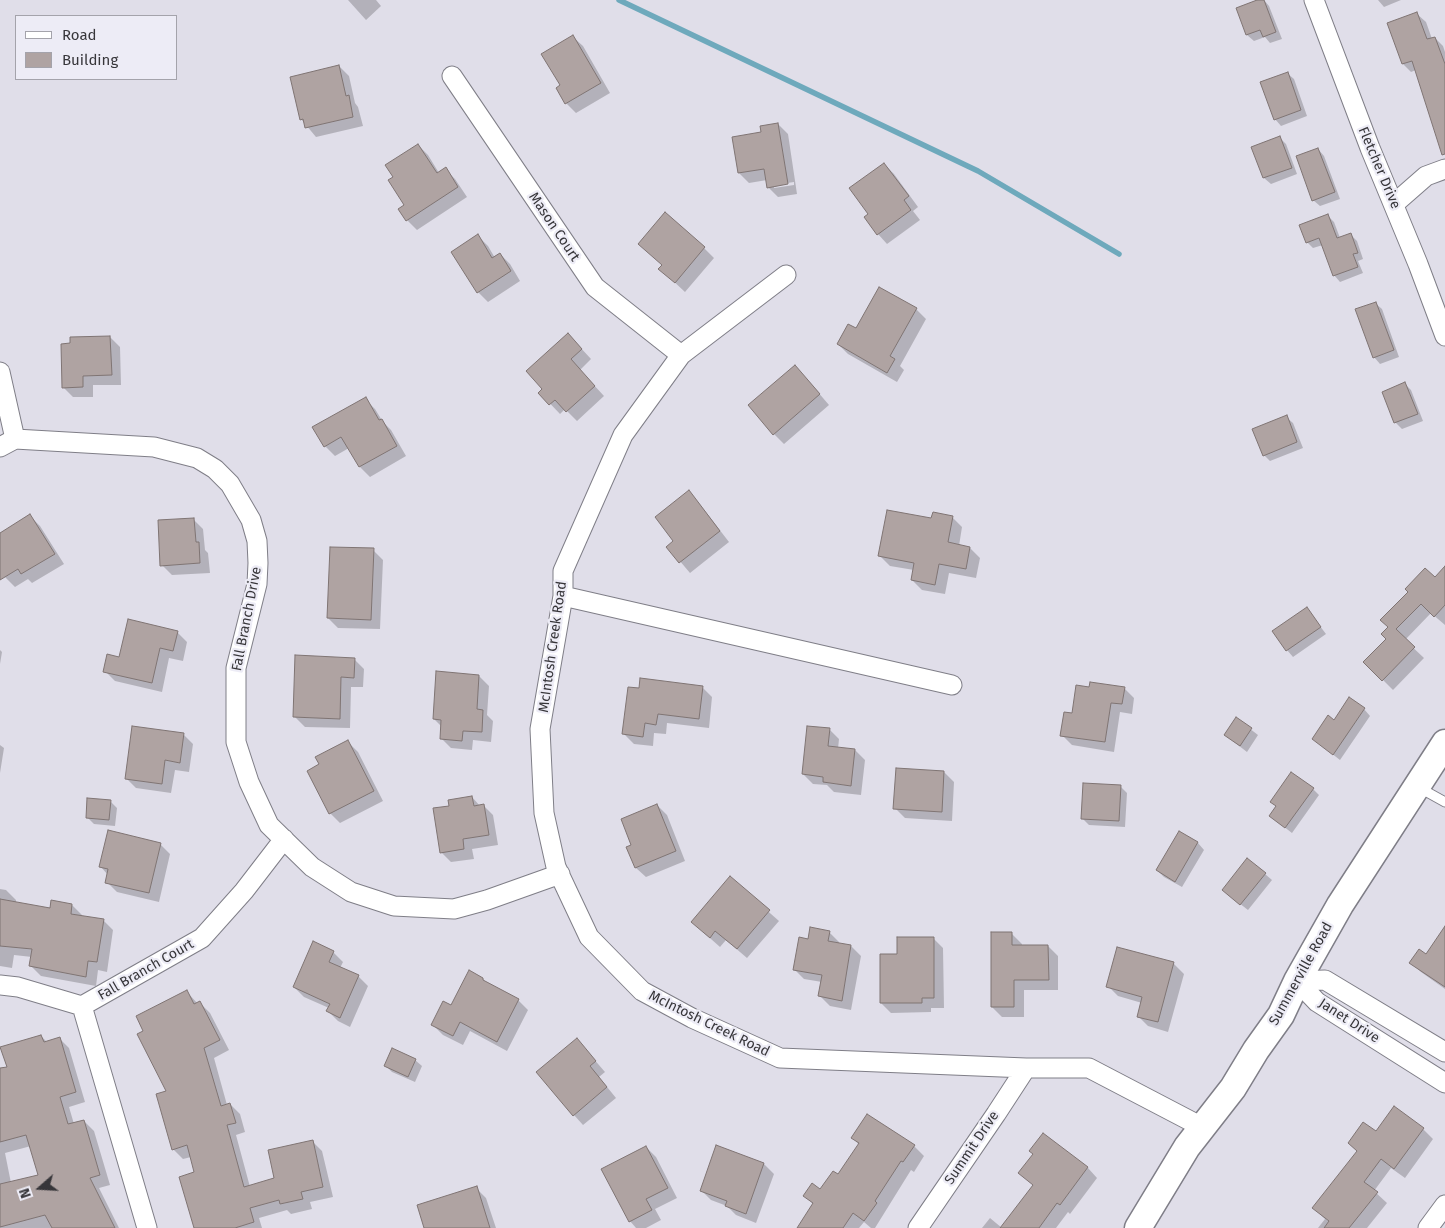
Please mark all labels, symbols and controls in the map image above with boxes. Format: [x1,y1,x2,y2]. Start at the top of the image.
legend [15,15,178,80]
text: Road [62,26,97,44]
text: Building [62,51,118,69]
street label: Fletcher Drive [1354,124,1404,212]
street label: Mason Court [525,189,583,265]
street label: Fall Branch Drive [229,565,265,673]
street label: McIntosh Creek Road [535,580,571,714]
street label: Summerville Road [1266,919,1336,1029]
street label: Fall Branch Court [95,936,197,1004]
street label: McIntosh Creek Road [646,987,772,1061]
street label: Janet Drive [1315,995,1383,1047]
street label: Summit Drive [941,1108,1003,1188]
north arrow [15,1163,65,1213]
text: N [16,1186,35,1200]

